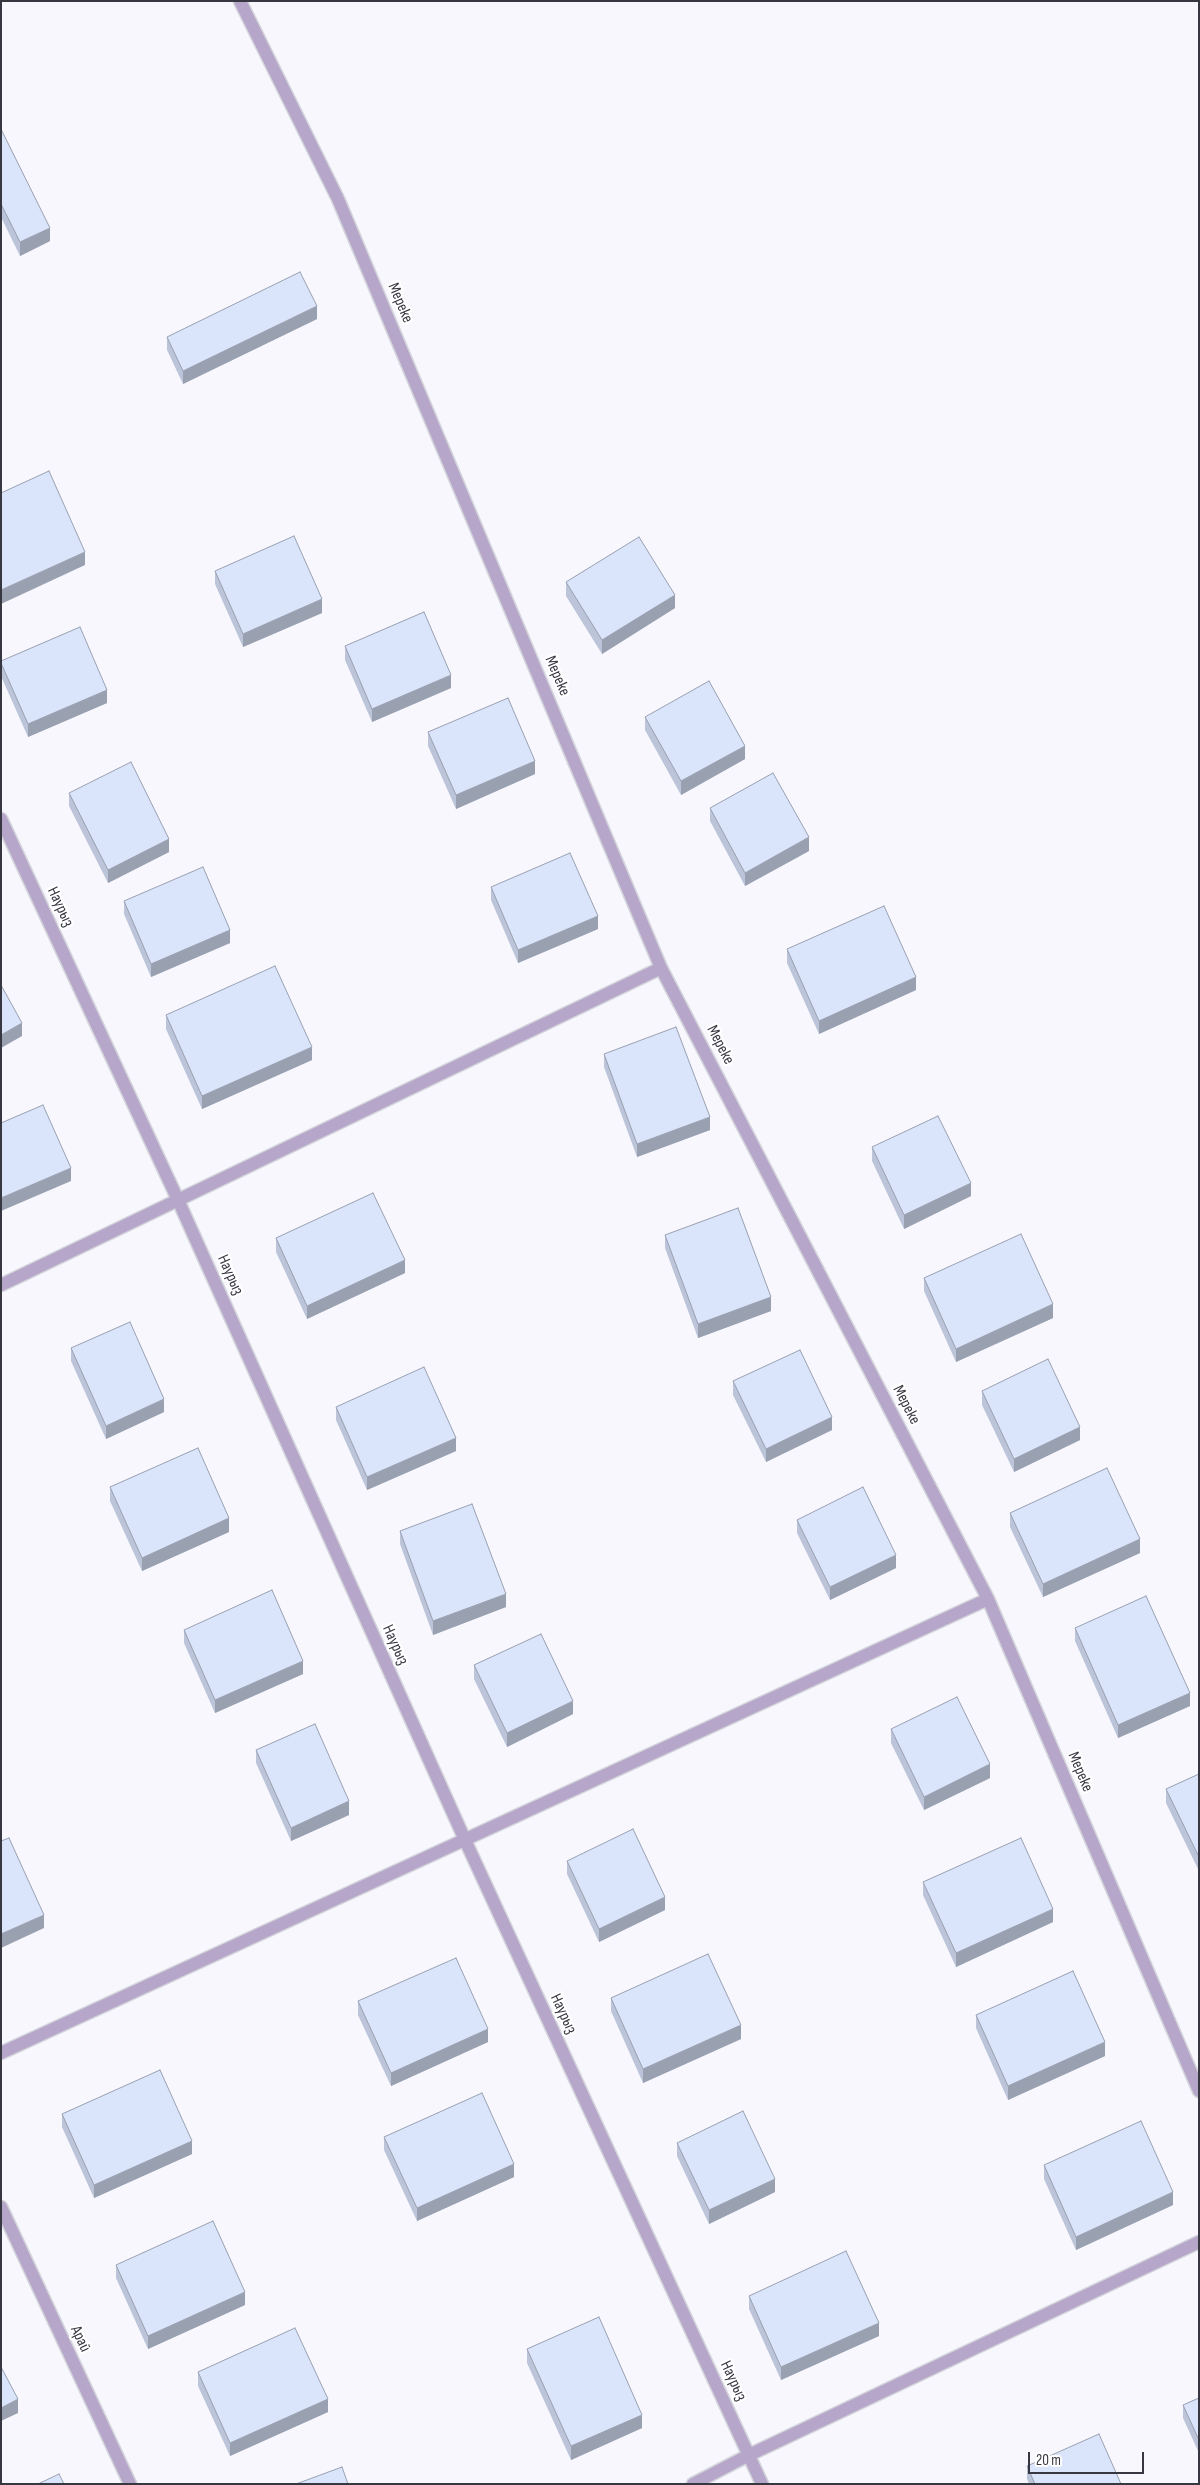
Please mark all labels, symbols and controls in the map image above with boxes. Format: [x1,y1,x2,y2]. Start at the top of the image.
street label: Мереке [383,280,417,326]
street label: Мереке [540,653,574,699]
street label: Наурыз [42,884,78,930]
street label: Мереке [702,1022,738,1068]
street label: Наурыз [213,1252,247,1298]
street label: Мереке [888,1382,924,1428]
street label: Наурыз [378,1622,412,1668]
street label: Мереке [1063,1749,1097,1795]
street label: Наурыз [545,1991,581,2037]
street label: Арай [66,2323,94,2355]
street label: Наурыз [715,2358,751,2404]
scale bar [1030,2442,1146,2474]
text: 20 m [1036,2451,1061,2470]

